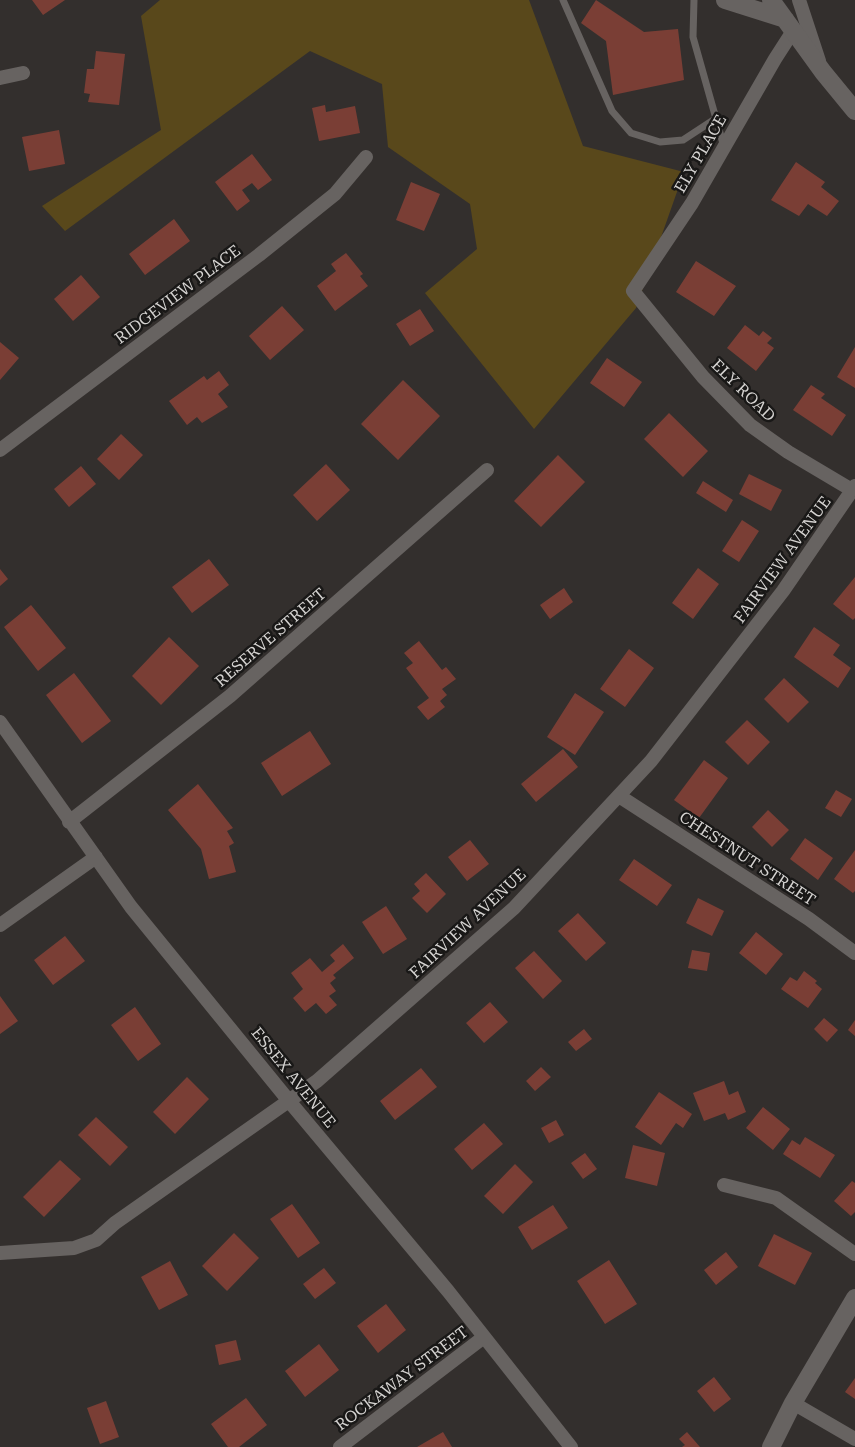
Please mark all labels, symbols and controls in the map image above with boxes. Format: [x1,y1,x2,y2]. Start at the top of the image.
street label: ELY PLACE [671,111,731,197]
street label: RIDGEVIEW PLACE [111,241,245,349]
street label: ELY ROAD [707,356,779,426]
street label: FAIRVIEW AVENUE [730,493,836,627]
street label: RESERVE STREET [212,585,330,691]
street label: CHESTNUT STREET [675,808,819,910]
street label: FAIRVIEW AVENUE [406,865,530,983]
street label: ESSEX AVENUE [247,1024,339,1132]
street label: ROCKAWAY STREET [332,1323,472,1435]

